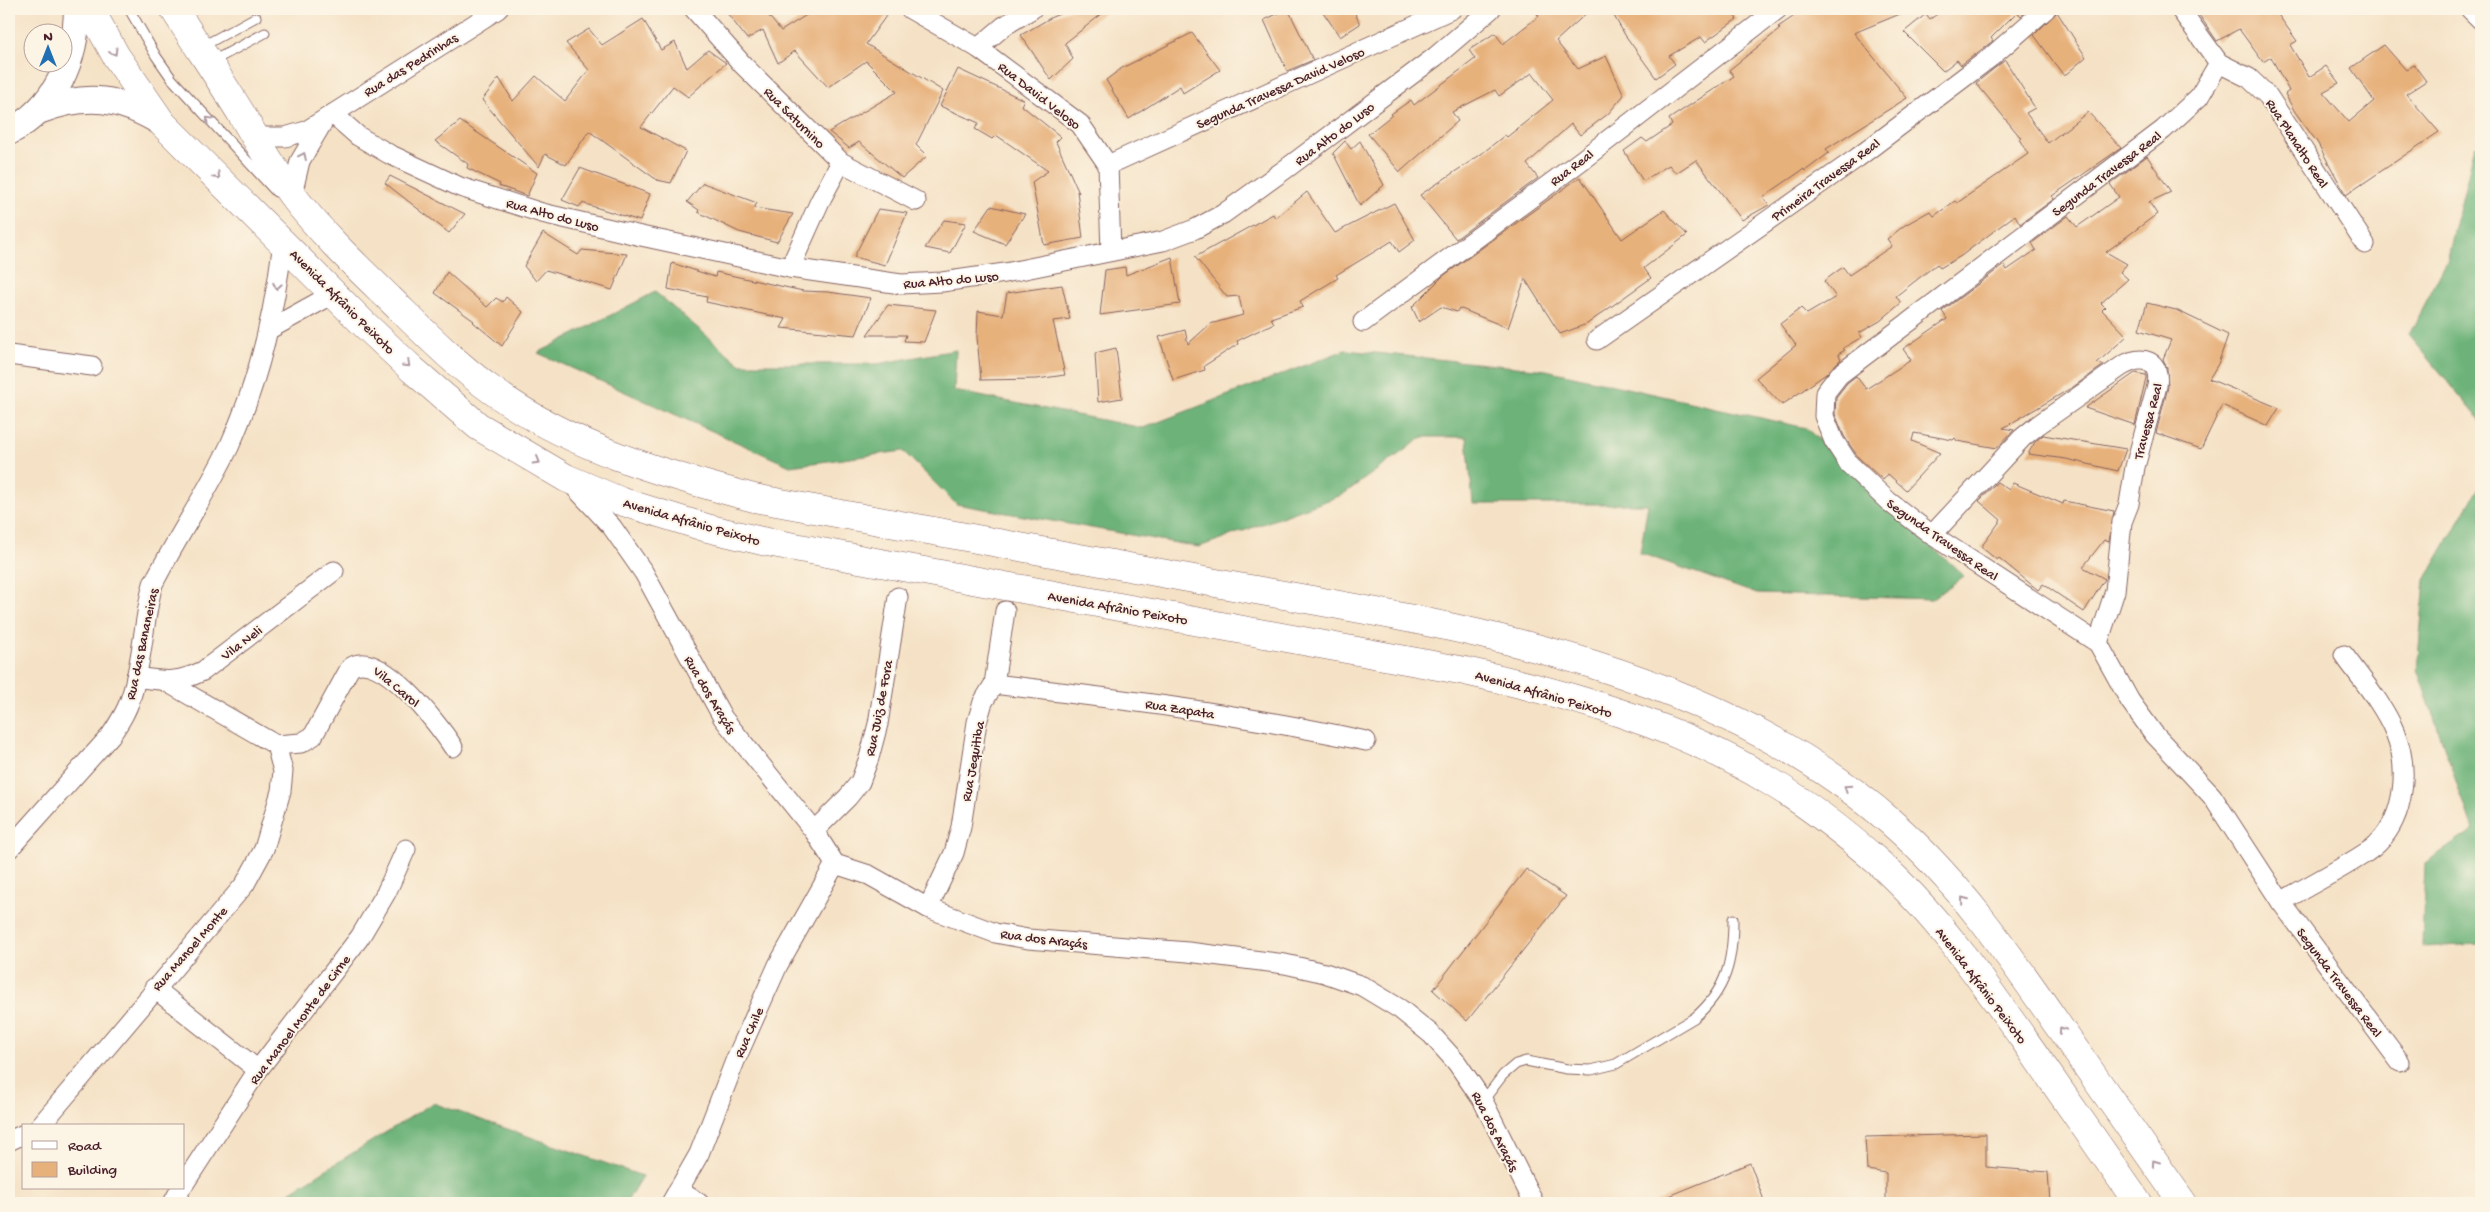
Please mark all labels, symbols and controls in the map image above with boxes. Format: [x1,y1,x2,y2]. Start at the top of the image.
north arrow [22,22,72,72]
text: N [43,29,53,46]
street label: Rua das Pedrinhas [361,30,462,102]
street label: Segunda Travessa David Veloso [1194,44,1368,134]
one-way arrow [107,46,117,55]
street label: Rua David Veloso [994,59,1083,135]
street label: Rua Saturnino [759,84,828,153]
street label: Rua Planalto Real [2261,97,2331,192]
street label: Rua Alto do Luso [1292,99,1379,171]
one-way arrow [206,116,215,125]
street label: Segunda Travessa Real [2049,128,2166,222]
street label: Primeira Travessa Real [1768,136,1884,227]
street label: Rua Real [1547,147,1598,191]
one-way arrow [296,152,307,161]
one-way arrow [211,170,220,179]
street label: Rua Alto do Luso [504,196,601,237]
street label: Avenida Afrânio Peixoto [285,247,397,359]
street label: Rua Alto do Luso [903,269,1000,294]
one-way arrow [273,281,283,290]
one-way arrow [401,358,410,367]
street label: Travessa Real [2131,382,2168,463]
one-way arrow [531,454,540,464]
street label: Avenida Afrânio Peixoto [621,496,762,551]
street label: Segunda Travessa Real [1882,496,2001,586]
street label: Rua das Bananeiras [123,586,164,702]
street label: Avenida Afrânio Peixoto [1046,589,1189,630]
street label: Vila Neli [218,623,267,666]
street label: Rua dos Araçás [679,653,739,738]
street label: Rua Juiz de Fora [863,658,898,758]
street label: Vila Carol [368,663,422,712]
street label: Avenida Afrânio Peixoto [1473,668,1614,723]
street label: Rua Zapata [1144,697,1217,725]
street label: Rua Jequitiba [959,719,990,803]
one-way arrow [1844,785,1853,794]
one-way arrow [1962,897,1970,906]
street label: Rua Manoel Monte [150,903,233,995]
street label: Avenida Afrânio Peixoto [1931,925,2029,1048]
street label: Segunda Travessa Real [2291,925,2385,1042]
street label: Rua dos Araçás [999,927,1089,954]
street label: Rua Manoel Monte de Cirne [247,952,356,1089]
street label: Rua Chile [732,1004,769,1061]
one-way arrow [2059,1026,2068,1036]
street label: Rua dos Araçás [1466,1089,1522,1176]
legend [22,1124,185,1190]
text: Road [68,1138,102,1156]
one-way arrow [2152,1160,2161,1169]
text: Building [67,1162,117,1180]

